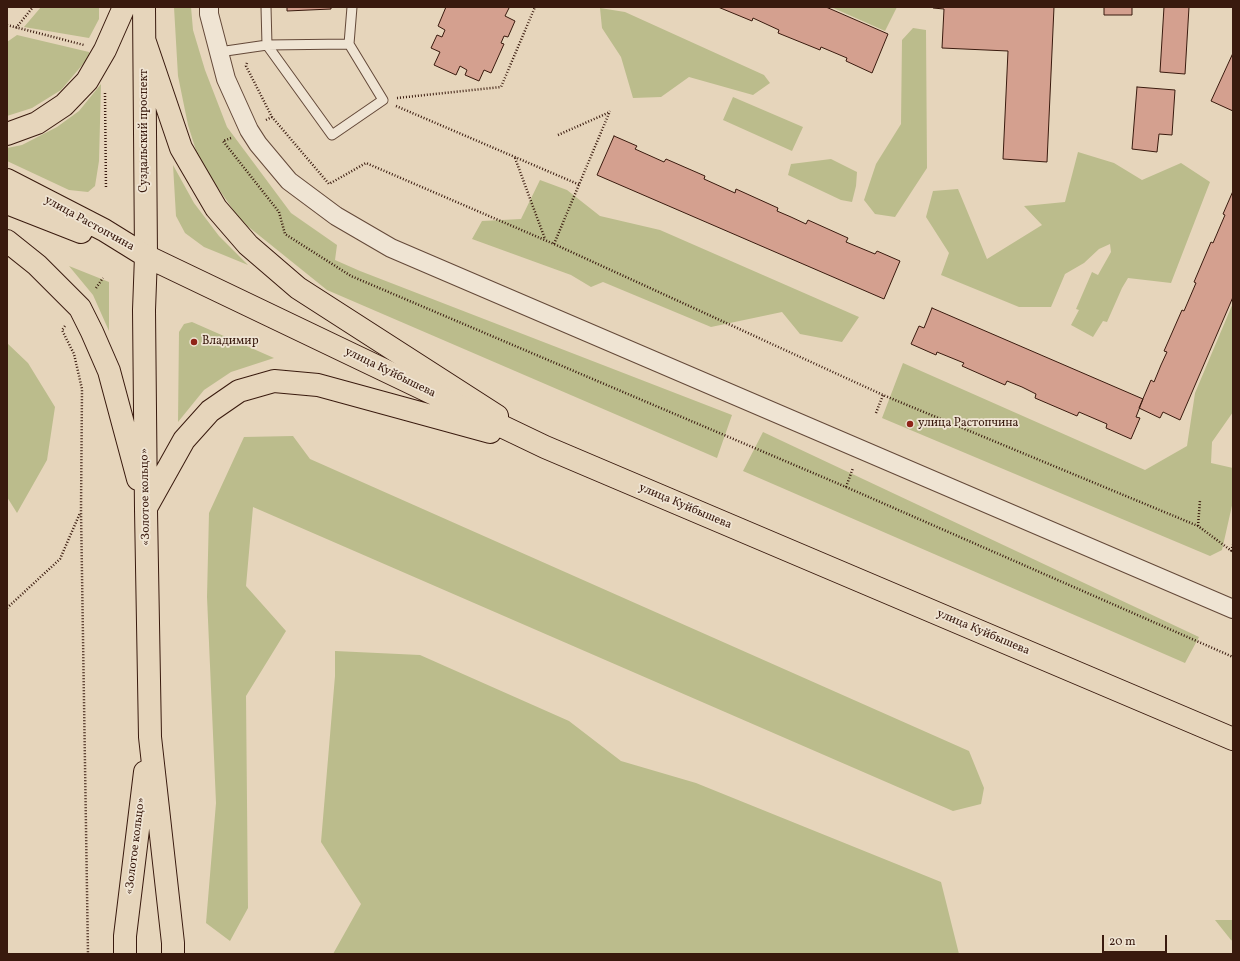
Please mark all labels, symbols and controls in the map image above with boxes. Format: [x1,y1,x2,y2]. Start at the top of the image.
street label: Суздальский проспект [138,69,152,193]
street label: улица Растопчина [42,193,136,255]
place label: Владимир [202,335,259,349]
marker: Владимир [189,337,199,347]
street label: улица Куйбышева [342,345,438,401]
place label: улица Растопчина [918,417,1019,431]
marker: улица Растопчина [905,419,915,429]
street label: «Золотое кольцо» [138,448,154,546]
street label: улица Куйбышева [636,481,734,533]
street label: улица Куйбышева [934,607,1032,659]
street label: «Золотое кольцо» [123,797,149,895]
scale bar [1104,927,1169,953]
text: 20 m [1109,934,1136,950]

